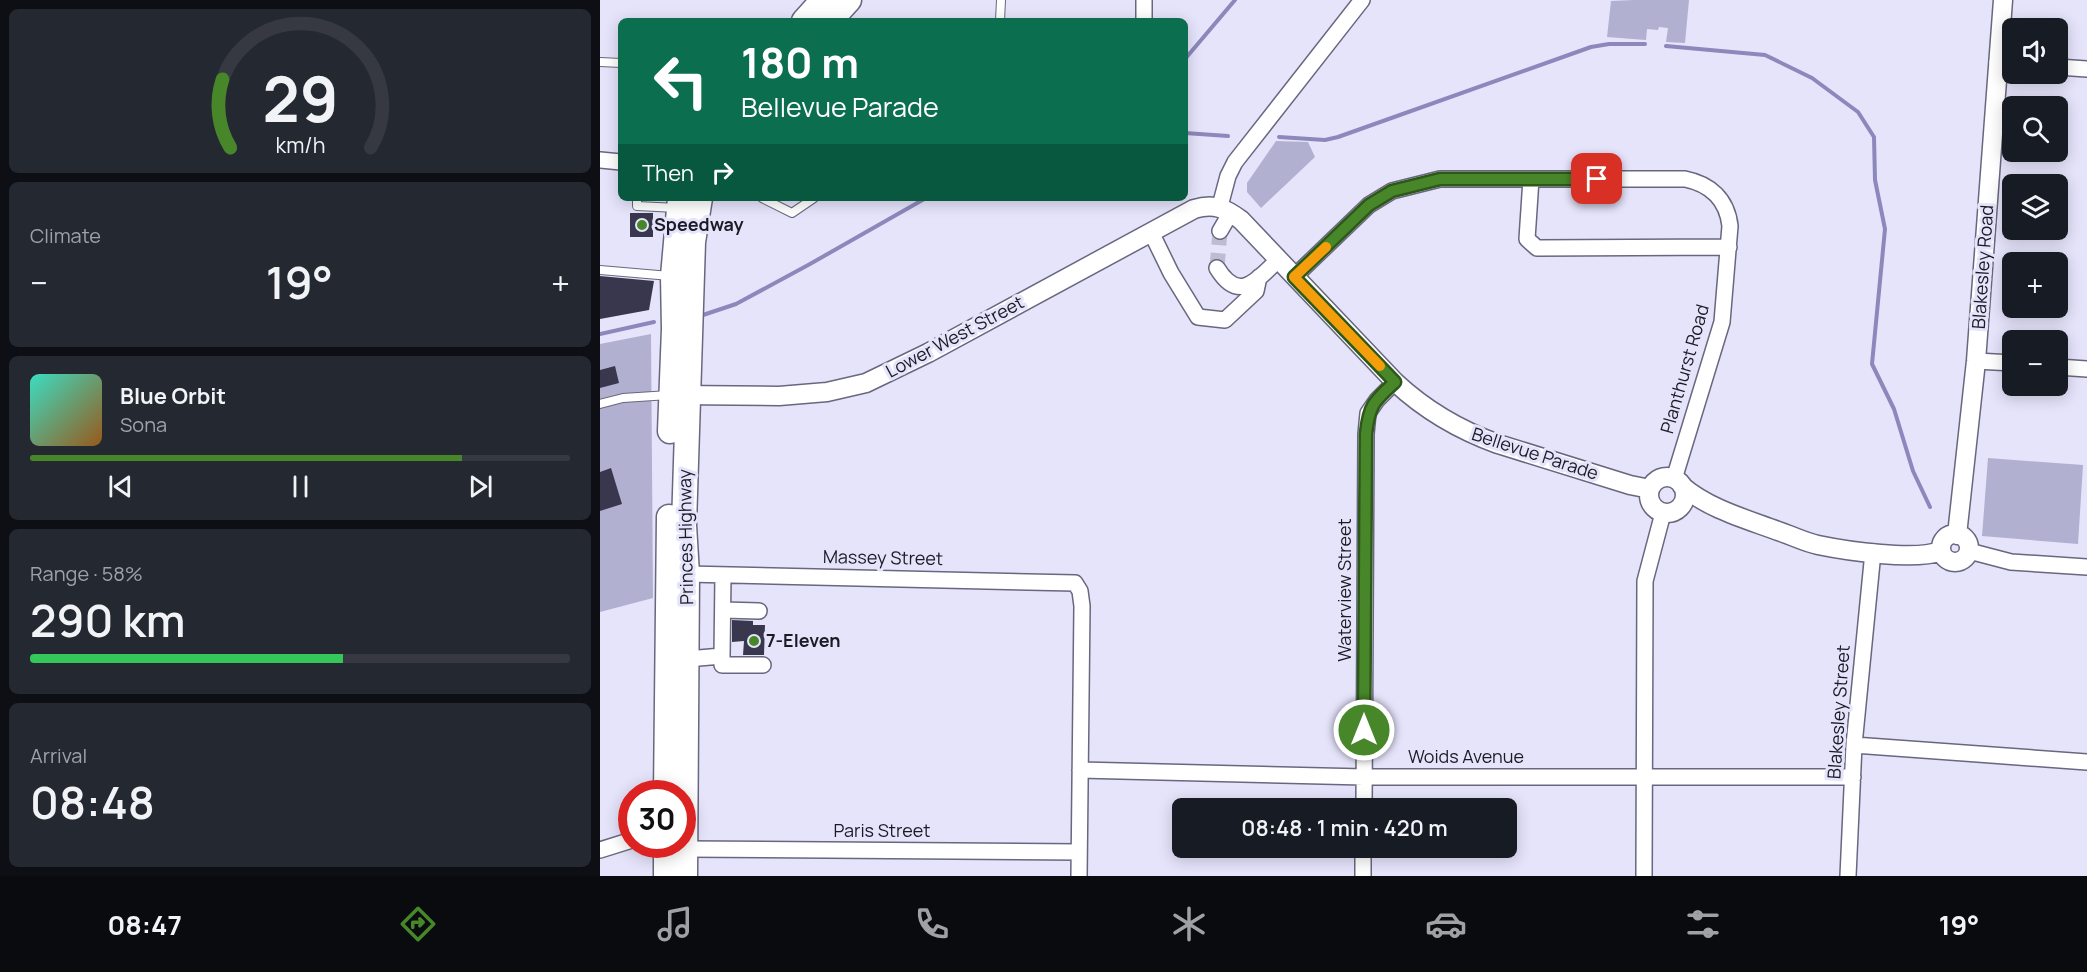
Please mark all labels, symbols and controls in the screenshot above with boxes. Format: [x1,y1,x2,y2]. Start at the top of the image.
map controls [2002,18,2068,396]
button: sound [2002,18,2068,84]
text: 180 m [741,33,859,91]
icon: left [642,42,720,120]
text: 29 [262,55,338,141]
text: Bellevue Parade [741,88,939,125]
button: search [2002,96,2068,162]
text: km/h [275,131,325,160]
pin [1571,153,1622,204]
icon: right [706,156,739,189]
text: Then [642,158,694,188]
icon: arrive [1580,162,1613,195]
button: layers [2002,174,2068,240]
street label: Blakesley Road [1966,204,1998,330]
place label: Speedway [654,212,744,236]
marker: Speedway [635,218,649,232]
text: Climate [30,222,101,249]
text: 19° [266,251,333,313]
button: + [2002,252,2068,318]
text: − [30,260,48,305]
text: + [551,260,570,305]
street label: Lower West Street [881,290,1028,383]
street label: Planthurst Road [1654,301,1714,436]
button: − [2002,330,2068,396]
text: Blue Orbit [120,381,226,411]
text: Sona [120,411,167,438]
street label: Bellevue Parade [1469,421,1602,485]
street label: Princes Highway [672,469,698,605]
icon: previous [104,470,137,503]
icon: pause [284,470,317,503]
icon: next [464,470,497,503]
street label: Waterview Street [1332,518,1356,662]
street label: Massey Street [823,544,943,570]
text: Range · 58% [30,560,143,587]
text: 290 km [30,589,186,651]
place label: 7-Eleven [766,628,841,652]
marker: 7-Eleven [747,634,761,648]
street label: Blakesley Street [1821,644,1855,780]
position arrow [1332,698,1396,762]
text: Arrival [30,742,87,769]
street label: Woids Avenue [1408,744,1524,768]
text: 08:48 [30,771,155,833]
speed limit sign: 30 [618,780,696,858]
text: 08:48 · 1 min · 420 m [1241,813,1448,843]
street label: Paris Street [833,818,931,842]
icon: directions [397,903,439,945]
icon: music [654,903,696,945]
icon: phone [911,903,953,945]
icon: climate [1168,903,1210,945]
icon: car [1425,903,1467,945]
icon: filters [1682,903,1724,945]
text: 08:47 [107,906,182,943]
text: 19° [1939,906,1979,943]

